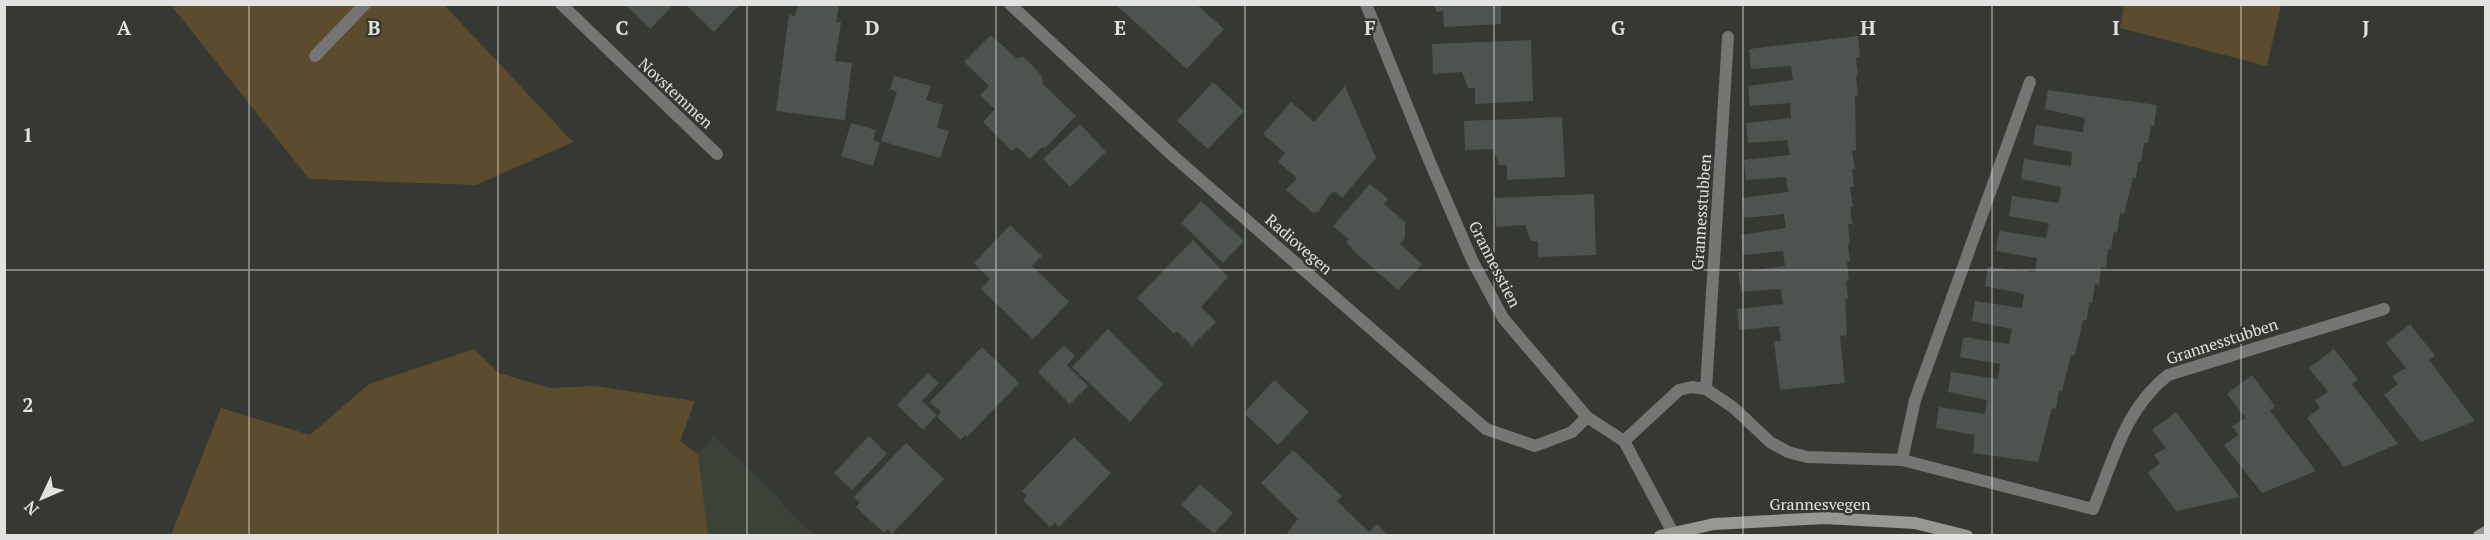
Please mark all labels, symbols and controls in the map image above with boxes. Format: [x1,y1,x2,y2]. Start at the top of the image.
text: A [117,14,132,41]
text: B [368,14,381,41]
text: C [615,14,629,41]
text: D [865,14,879,41]
text: E [1114,14,1126,41]
text: F [1364,14,1376,41]
text: G [1611,14,1625,41]
text: H [1860,14,1876,41]
text: I [2112,14,2120,41]
text: J [2362,14,2370,41]
street label: Novstemmen [634,53,718,134]
text: 1 [22,121,34,148]
street label: Grannesstubben [1686,153,1716,271]
street label: Radiovegen [1261,209,1338,280]
street label: Grannesstien [1464,217,1526,312]
street label: Grannesstubben [2163,312,2281,369]
text: 2 [22,391,34,418]
north arrow [12,468,72,528]
street label: Grannesvegen [1769,493,1871,515]
text: N [19,496,43,520]

